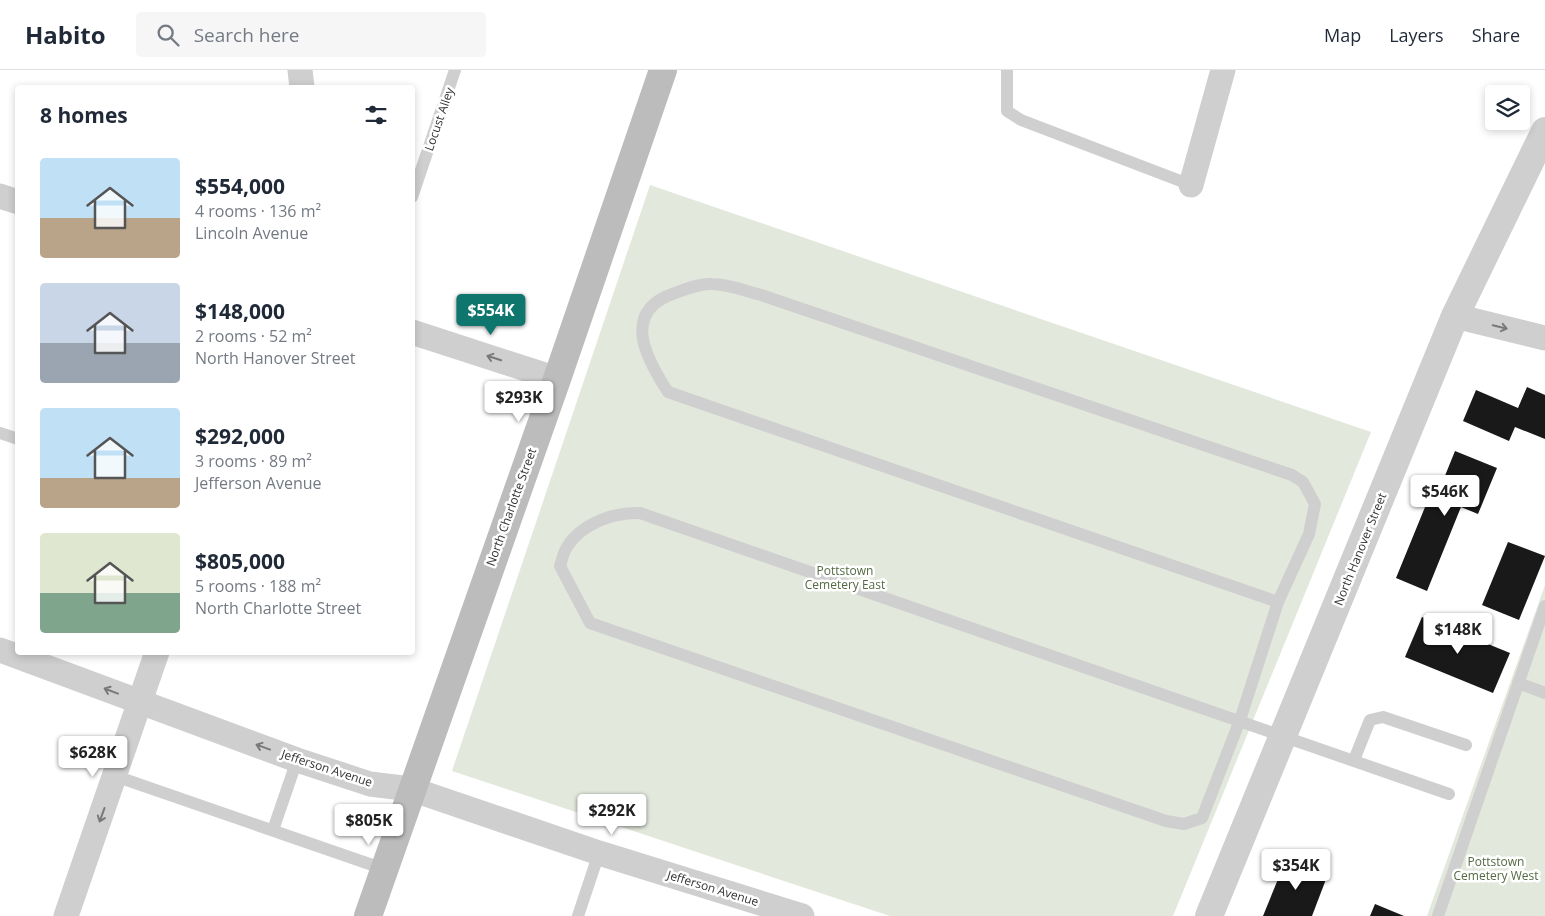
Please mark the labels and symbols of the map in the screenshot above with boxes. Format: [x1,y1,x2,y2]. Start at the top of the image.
street label: Locust Alley [420,84,458,153]
pin: $554K [456,294,526,336]
one-way arrow [1492,323,1508,332]
one-way arrow [486,353,502,363]
pin: $293K [484,380,554,423]
street label: North Charlotte Street [482,446,540,568]
pin: $546K [1410,474,1480,517]
street label: North Hanover Street [1330,490,1390,608]
park label: Pottstown Cemetery East [805,562,885,593]
pin: $148K [1423,612,1493,655]
one-way arrow [103,686,118,695]
pin: $628K [58,736,128,778]
one-way arrow [256,742,271,751]
street label: Jefferson Avenue [278,745,375,791]
pin: $292K [577,794,647,836]
pin: $805K [334,804,404,846]
one-way arrow [96,806,106,822]
pin: $354K [1261,848,1331,891]
park label: Pottstown Cemetery West [1453,853,1539,884]
street label: Jefferson Avenue [664,866,761,910]

